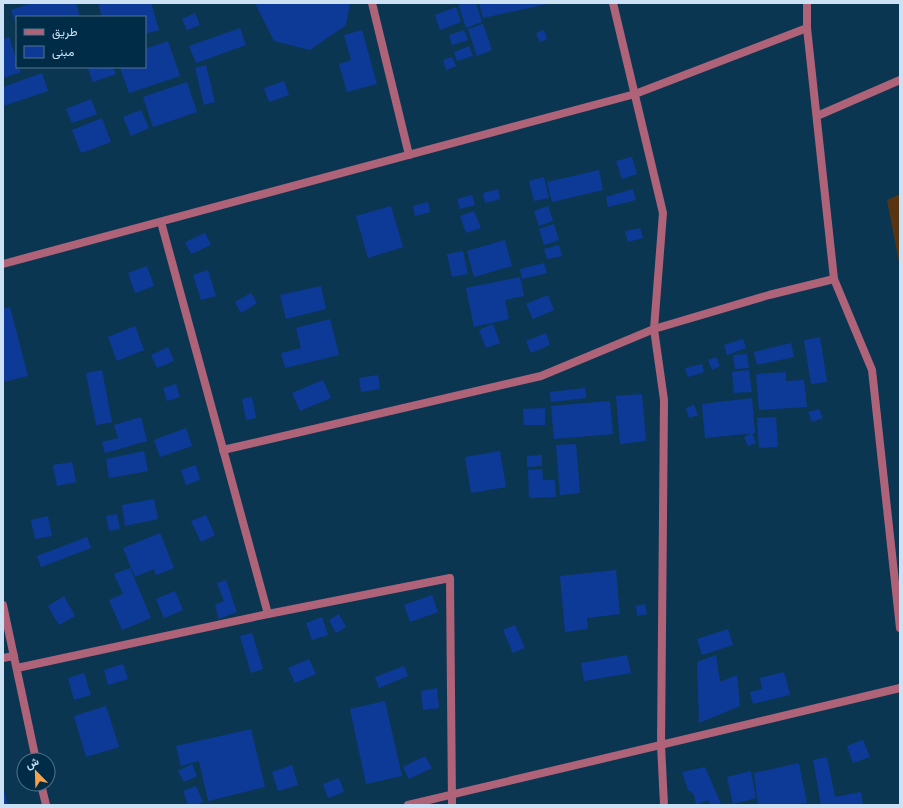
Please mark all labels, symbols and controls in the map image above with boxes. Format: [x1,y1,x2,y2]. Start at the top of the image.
legend [16,16,146,68]
text: طريق [52,23,78,42]
text: مبنى [52,43,74,62]
north arrow [16,752,56,792]
text: ش [23,753,42,774]

